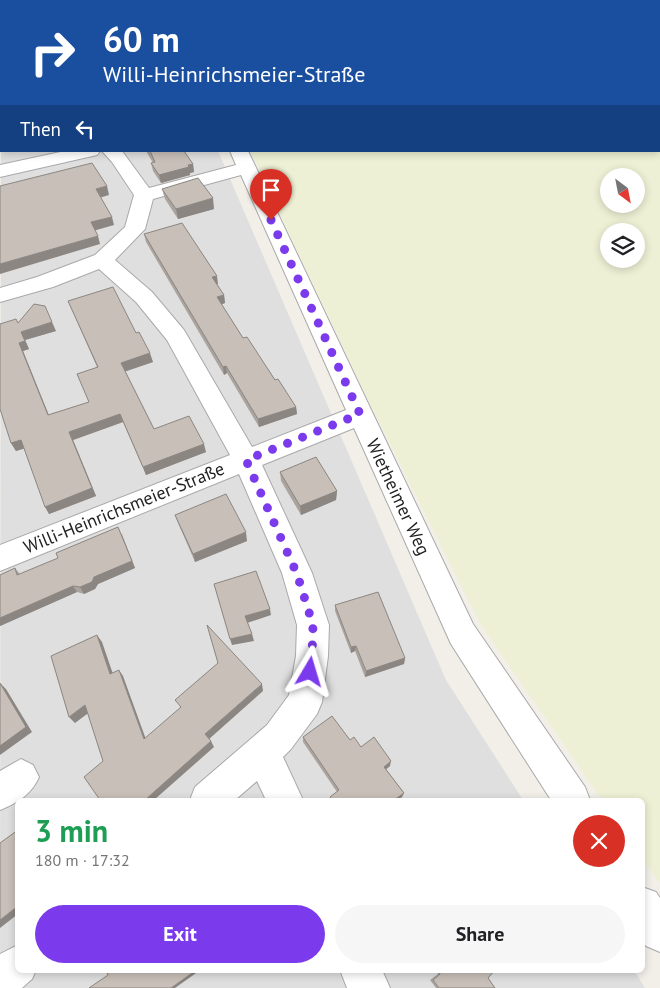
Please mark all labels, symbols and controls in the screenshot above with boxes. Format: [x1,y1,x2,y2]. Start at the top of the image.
text: 60 m [103,16,180,62]
icon: right [20,20,85,85]
text: Willi-Heinrichsmeier-Straße [103,60,366,88]
icon: left [71,115,99,143]
text: Then [20,117,61,141]
north arrow [600,168,645,212]
map controls [600,168,645,268]
pin [250,169,292,220]
icon: arrive [257,176,285,204]
button: layers [600,223,645,268]
street label: Wietheimer Weg [361,435,435,559]
street label: Willi-Heinrichsmeier-Straße [20,457,228,558]
position arrow [283,645,335,697]
text: 3 min [35,811,108,850]
button: close [573,815,625,867]
text: 180 m · 17:32 [35,850,130,870]
button: Exit [35,905,325,963]
button: Share [335,905,625,963]

